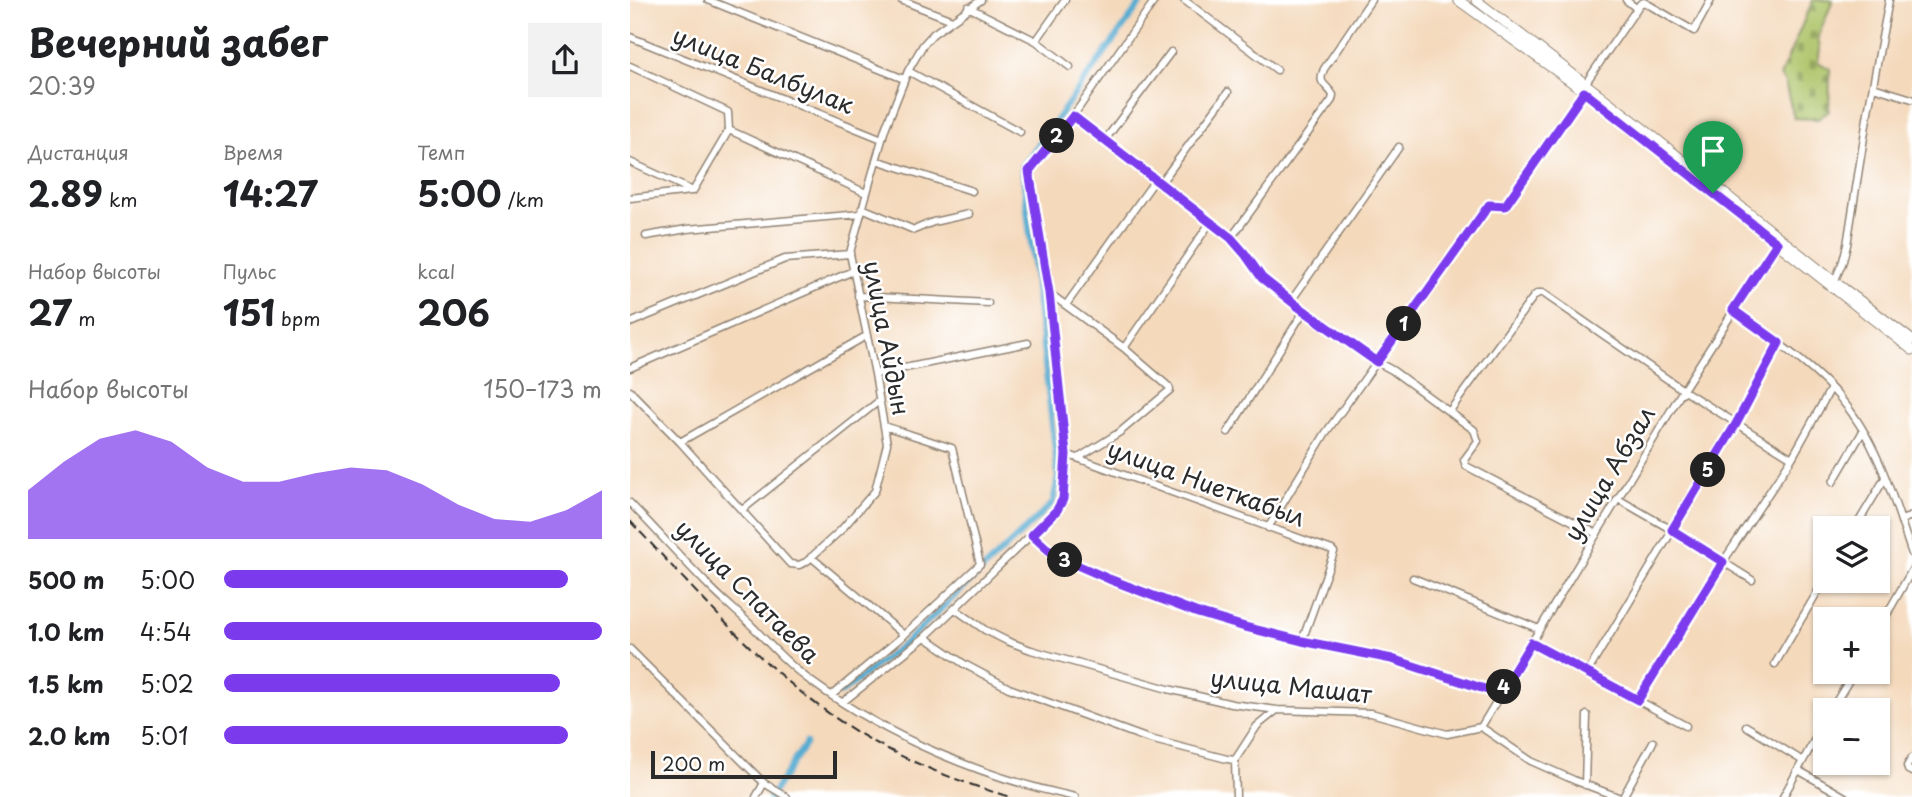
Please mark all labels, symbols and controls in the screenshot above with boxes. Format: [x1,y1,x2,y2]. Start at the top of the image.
text: Вечерний забег [28,13,328,70]
street label: улица Балбулак [667,16,861,122]
button: share [528,23,602,97]
text: 20:39 [28,68,96,103]
pin: 2 [1040,118,1074,154]
text: 2 [1050,121,1063,149]
pin [1683,121,1743,193]
icon: arrive [1694,132,1732,170]
text: Дистанция [28,138,129,166]
text: Время [223,138,283,166]
text: Темп [417,138,465,166]
text: 2.89 [28,166,103,219]
text: 14:27 [223,166,318,219]
text: 5:00 [417,166,501,219]
text: km [103,185,138,213]
text: /km [501,185,544,213]
text: Набор высоты [28,257,161,285]
text: Пульс [223,257,276,285]
text: kcal [417,257,455,285]
street label: улица Айдын [855,257,921,418]
text: 27 [28,285,72,338]
text: 151 [223,285,275,338]
text: 206 [417,285,490,338]
text: m [72,304,96,332]
text: bpm [275,304,320,332]
pin: 1 [1386,306,1422,342]
text: 1 [1399,309,1408,337]
text: Набор высоты [28,371,189,406]
text: 150–173 m [483,371,602,406]
street label: улица Абзал [1554,398,1663,547]
street label: улица Ниеткабыл [1103,430,1311,535]
pin: 5 [1690,452,1726,488]
text: 5 [1701,455,1714,483]
street label: улица Спатаева [668,510,829,671]
map controls [1813,516,1890,775]
button: layers [1813,516,1890,593]
pin: 3 [1048,542,1082,578]
text: 3 [1058,545,1071,573]
text: 500 m [28,562,105,597]
text: 5:00 [140,562,195,597]
button: + [1813,607,1890,684]
text: 1.0 km [28,614,105,649]
text: 4:54 [140,614,192,649]
street label: улица Машат [1209,659,1374,711]
text: 1.5 km [28,666,104,701]
text: 5:02 [140,666,194,701]
pin: 4 [1486,670,1522,704]
text: 4 [1497,672,1510,700]
button: − [1813,698,1890,775]
text: 2.0 km [28,718,110,753]
text: 5:01 [140,718,188,753]
scale bar [651,748,836,780]
text: 200 m [662,749,725,777]

